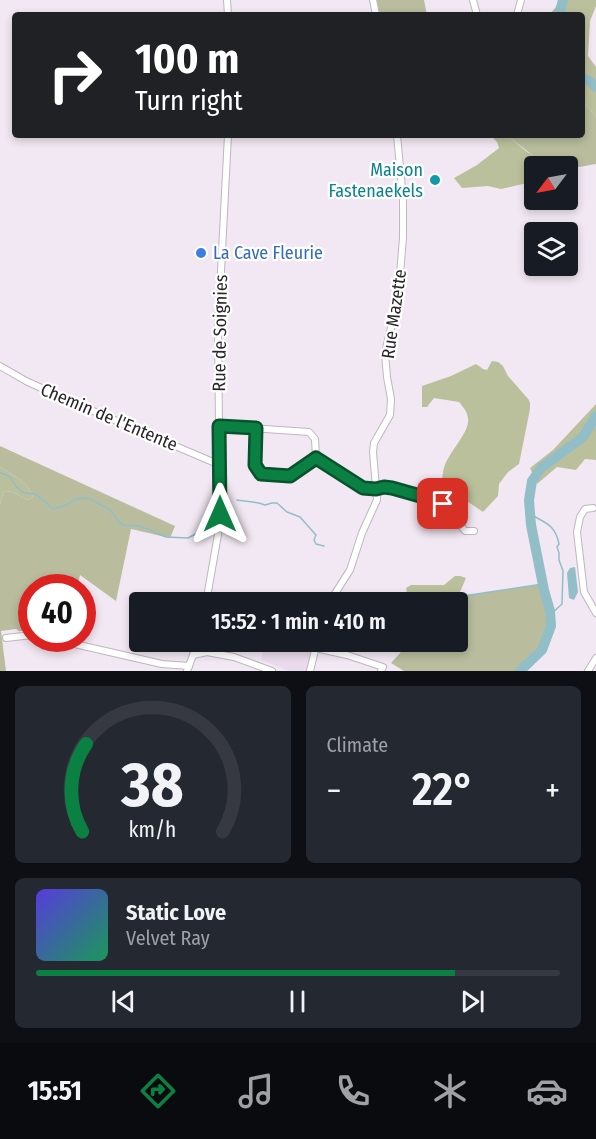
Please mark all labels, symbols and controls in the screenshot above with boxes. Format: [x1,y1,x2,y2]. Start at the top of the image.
text: 100 m [135,34,239,84]
icon: right [36,36,114,114]
text: Turn right [135,85,243,117]
north arrow [524,156,578,210]
map controls [524,156,578,276]
place label: Maison Fastenaekels [329,159,423,202]
marker: Maison Fastenaekels [428,173,442,187]
button: layers [524,222,578,276]
place label: La Cave Fleurie [213,242,323,264]
marker: La Cave Fleurie [194,246,208,260]
street label: Rue Mazette [377,268,411,360]
street label: Rue de Soignies [208,274,232,392]
street label: Chemin de l'Entente [37,378,181,456]
pin [417,478,468,529]
position arrow [188,482,252,546]
icon: arrive [426,487,459,520]
speed limit sign: 40 [18,574,96,652]
text: 15:52 · 1 min · 410 m [211,608,386,635]
text: Climate [327,733,388,757]
text: 38 [121,748,184,823]
text: 22° [412,763,474,817]
text: − [327,771,341,811]
text: + [545,771,560,811]
text: km/h [129,817,177,843]
text: Static Love [126,899,226,926]
text: Velvet Ray [126,926,210,950]
icon: previous [107,985,140,1018]
icon: pause [281,985,314,1018]
icon: next [456,985,489,1018]
icon: directions [137,1070,179,1112]
icon: music [235,1070,277,1112]
icon: phone [332,1070,374,1112]
icon: climate [429,1070,471,1112]
icon: car [526,1070,568,1112]
text: 15:51 [28,1075,82,1107]

